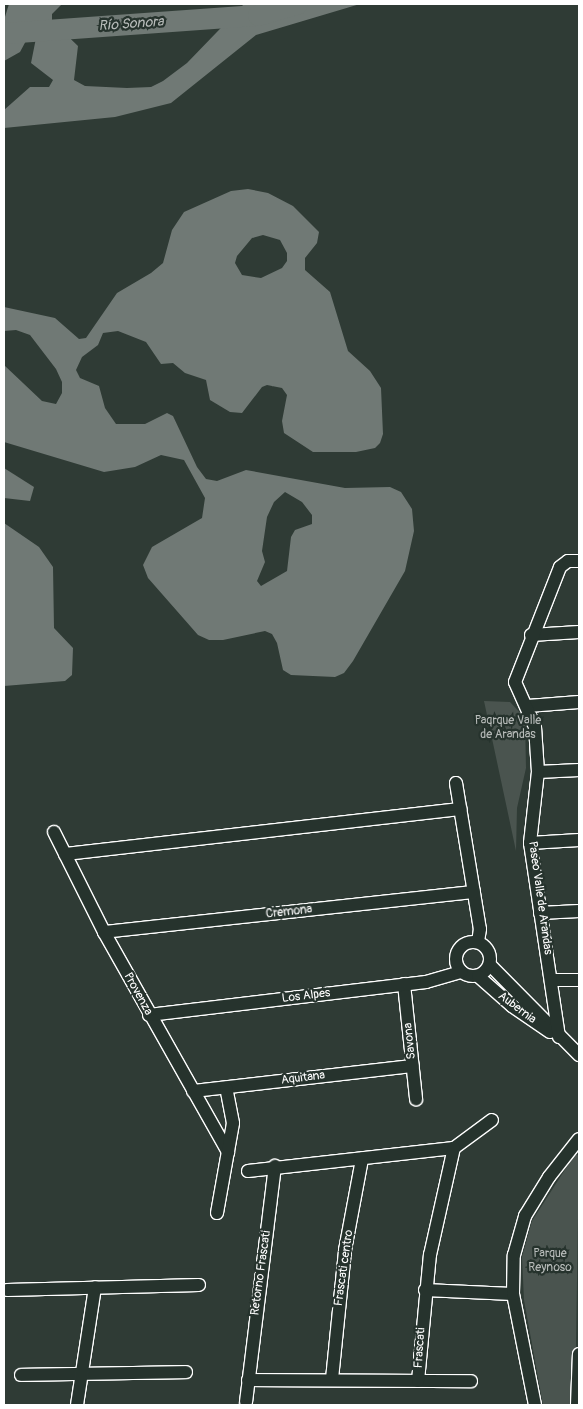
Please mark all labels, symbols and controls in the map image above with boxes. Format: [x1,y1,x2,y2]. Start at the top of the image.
water label: Río Sonora [98,13,164,35]
park label: Paqrque Valle de Arandas [475,714,541,742]
street label: Paseo Valle de Arandas [525,840,555,956]
street label: Cremona [265,902,313,922]
street label: Provenza [120,970,156,1018]
street label: Los Alpes [281,986,331,1006]
street label: Aubernia [495,989,539,1027]
street label: Savona [401,1022,419,1060]
street label: Aquitana [280,1068,326,1088]
street label: Frascati centro [332,1229,356,1307]
street label: Retorno Frascati [248,1230,274,1316]
park label: Parque Reynoso [528,1247,572,1275]
street label: Frascati [411,1327,429,1369]

